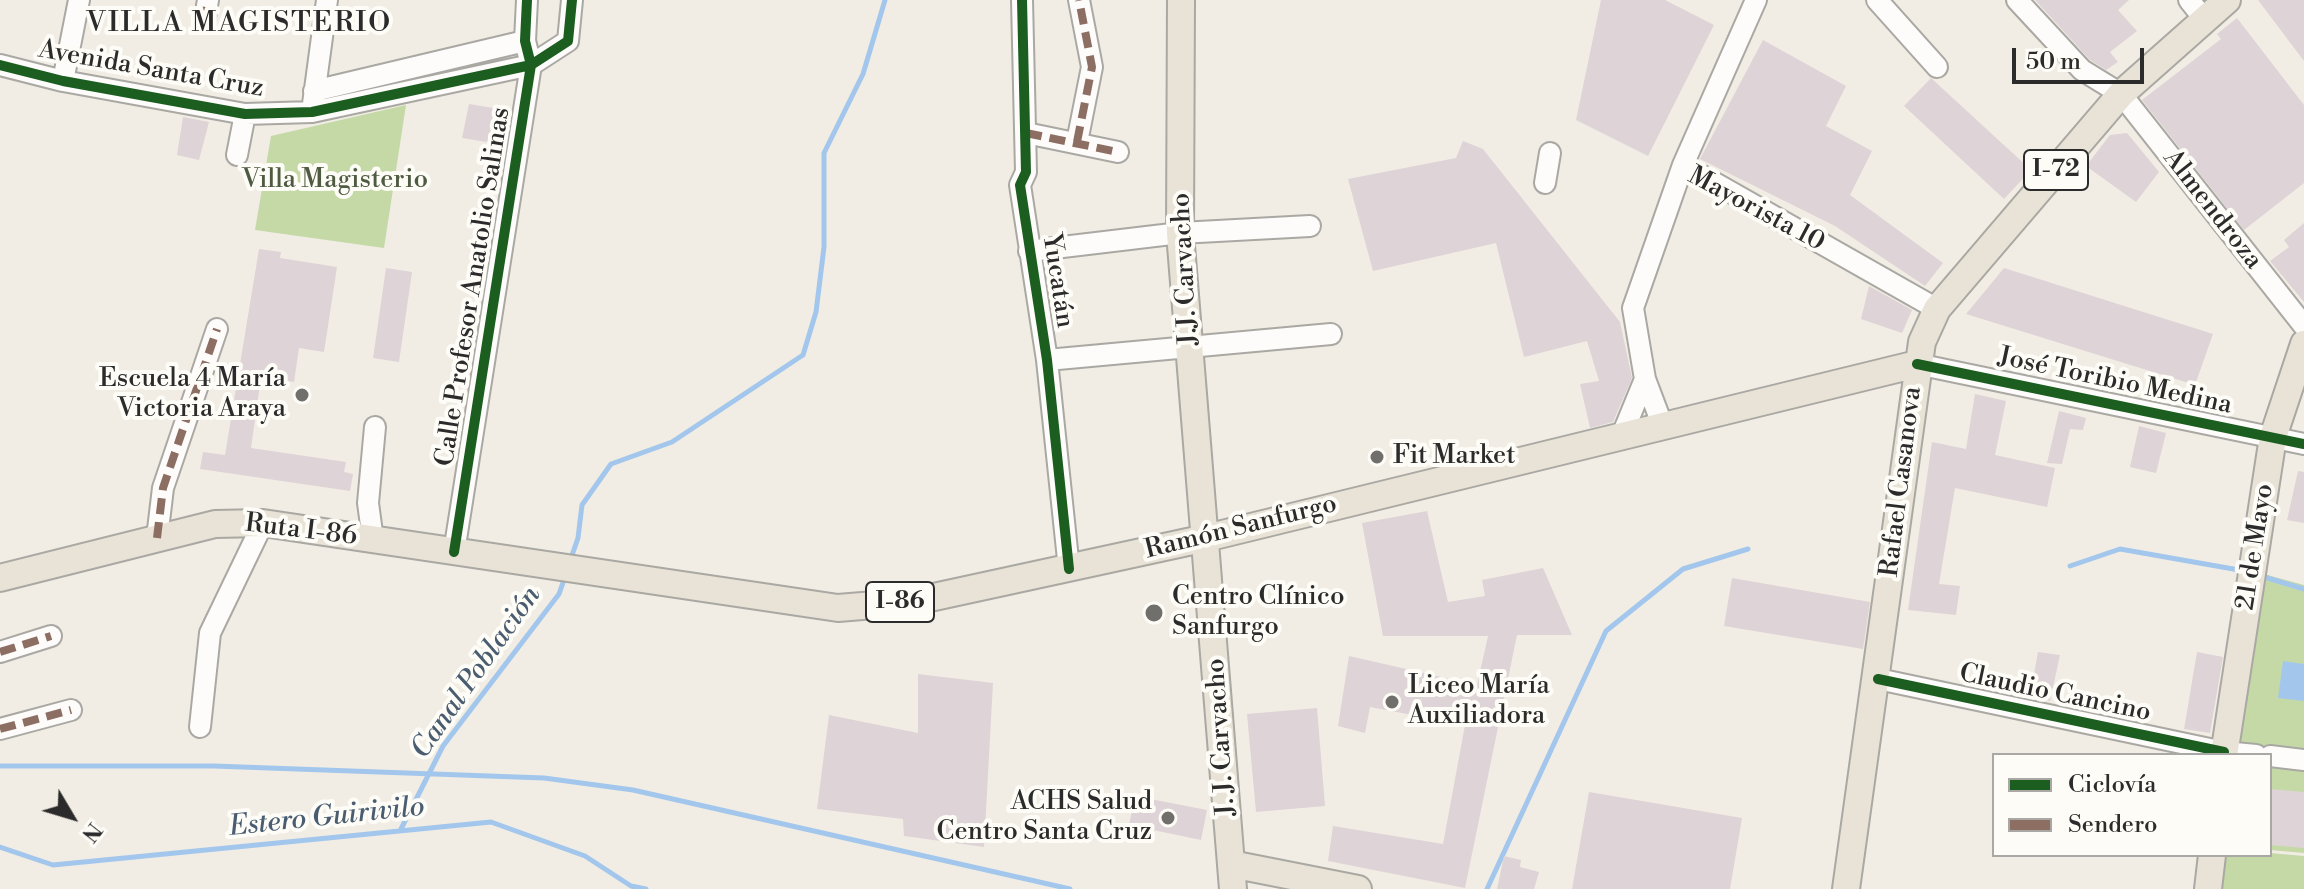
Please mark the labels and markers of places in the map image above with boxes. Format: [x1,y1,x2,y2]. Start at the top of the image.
place label: Escuela 4 María Victoria Araya [99,364,286,426]
marker: Escuela 4 María Victoria Araya [293,386,311,404]
place label: Fit Market [1393,441,1515,473]
marker: Fit Market [1368,448,1386,466]
place label: Centro Clínico Sanfurgo [1172,582,1345,644]
marker: Centro Clínico Sanfurgo [1143,602,1165,624]
place label: Liceo María Auxiliadora [1408,671,1550,732]
marker: Liceo María Auxiliadora [1383,693,1401,711]
place label: ACHS Salud Centro Santa Cruz [937,787,1152,848]
marker: ACHS Salud Centro Santa Cruz [1159,809,1177,827]

